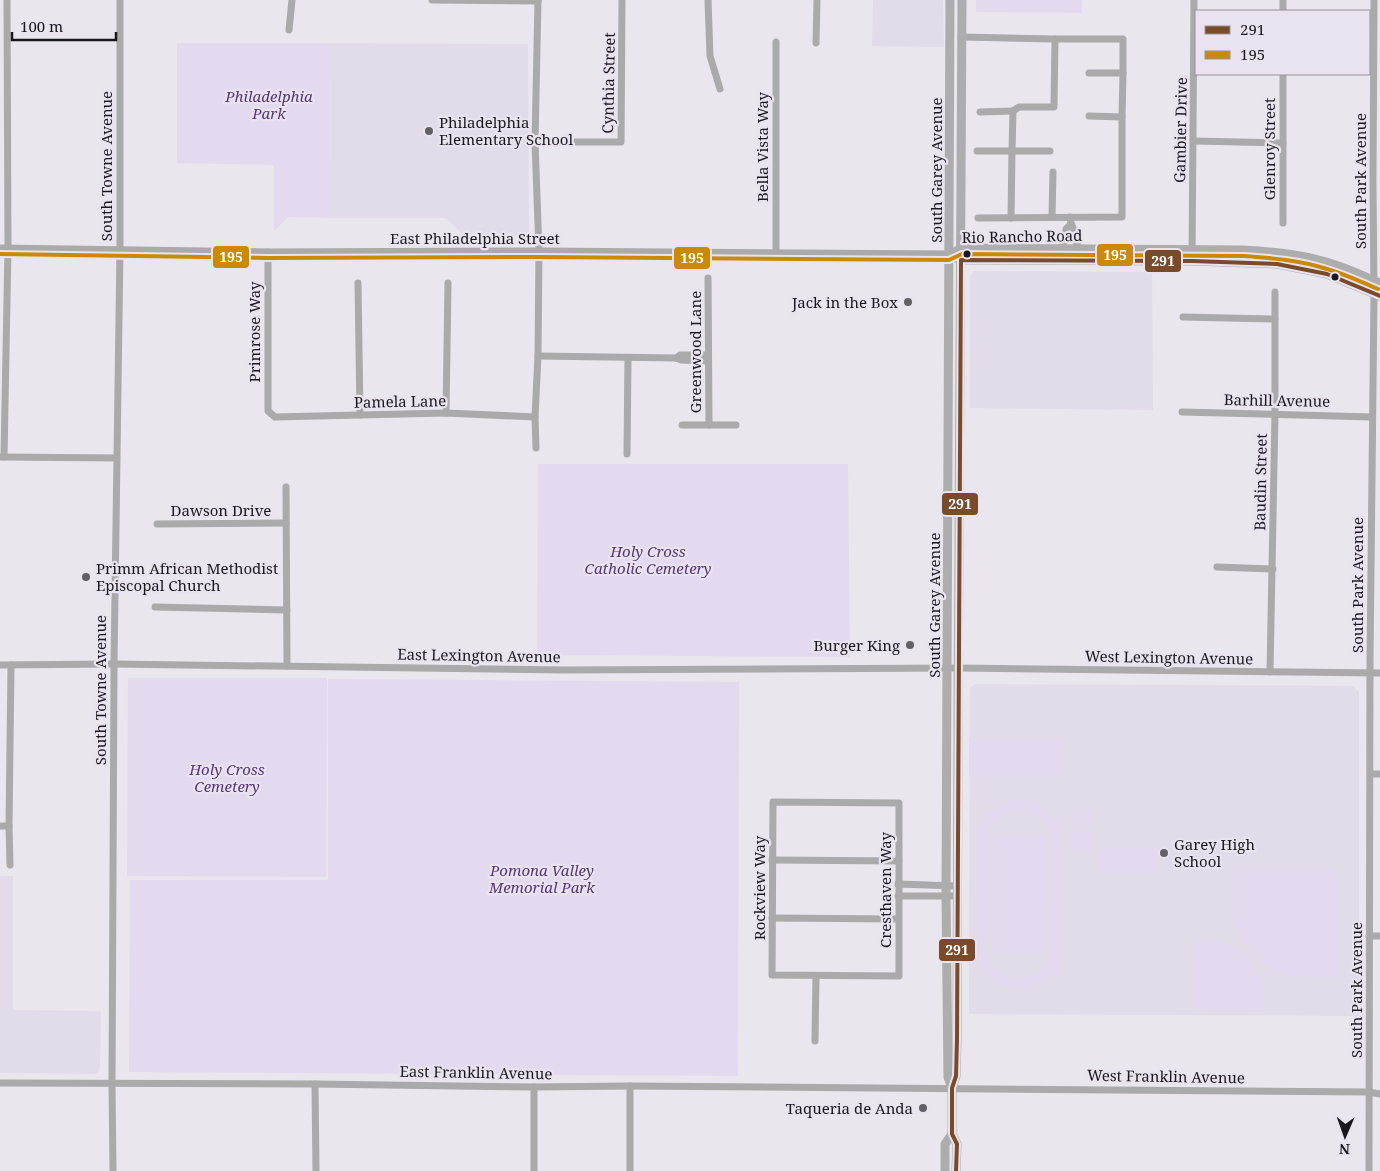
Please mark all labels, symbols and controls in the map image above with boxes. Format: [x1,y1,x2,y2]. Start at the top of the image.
scale bar [12,10,116,42]
legend [1195,10,1370,75]
text: 100 m [20,16,63,36]
text: 291 [1240,19,1265,39]
street label: Cynthia Street [597,32,619,134]
text: 195 [1240,44,1265,64]
street label: Gambier Drive [1169,77,1191,183]
park label: Philadelphia Park [224,86,313,123]
street label: South Towne Avenue [96,91,116,241]
street label: Bella Vista Way [752,91,772,202]
street label: South Garey Avenue [926,97,946,243]
street label: Glenroy Street [1259,98,1279,200]
place label: Philadelphia Elementary School [439,112,573,149]
street label: South Park Avenue [1350,113,1370,249]
marker: Philadelphia Elementary School [423,125,435,137]
street label: Rio Rancho Road [961,225,1083,247]
street label: East Philadelphia Street [390,228,560,248]
line badge: 195 [1096,243,1134,267]
line badge: 195 [212,245,250,269]
text: 195 [1103,245,1127,264]
line badge: 195 [673,246,711,270]
text: 195 [219,247,243,266]
text: 195 [680,248,704,267]
unlabelled marker [962,249,972,259]
line badge: 291 [1144,249,1182,273]
text: 291 [1151,251,1175,270]
unlabelled marker [1330,272,1340,282]
street label: Primrose Way [244,281,264,382]
street label: Greenwood Lane [685,291,705,413]
place label: Jack in the Box [791,292,898,312]
marker: Jack in the Box [902,296,914,308]
street label: Barhill Avenue [1224,389,1330,411]
street label: Pamela Lane [354,390,446,412]
street label: Baudin Street [1249,433,1271,531]
line badge: 291 [941,492,979,516]
text: 291 [948,494,972,513]
street label: Dawson Drive [171,500,271,520]
street label: South Park Avenue [1347,517,1367,653]
street label: South Garey Avenue [924,532,944,678]
park label: Holy Cross Catholic Cemetery [584,541,712,578]
place label: Primm African Methodist Episcopal Church [96,558,278,595]
marker: Primm African Methodist Episcopal Church [80,571,92,583]
street label: South Towne Avenue [90,615,110,765]
place label: Burger King [813,635,900,655]
marker: Burger King [904,639,916,651]
street label: East Lexington Avenue [397,644,561,666]
street label: West Lexington Avenue [1085,646,1253,668]
park label: Holy Cross Cemetery [188,759,265,796]
street label: Cresthaven Way [875,832,895,948]
place label: Garey High School [1174,834,1255,871]
street label: Rockview Way [749,835,769,940]
marker: Garey High School [1158,847,1170,859]
park label: Pomona Valley Memorial Park [488,860,595,897]
street label: South Park Avenue [1346,922,1366,1058]
line badge: 291 [938,938,976,962]
text: 291 [945,940,969,959]
street label: East Franklin Avenue [399,1061,553,1083]
street label: West Franklin Avenue [1087,1065,1245,1087]
place label: Taqueria de Anda [786,1098,913,1118]
marker: Taqueria de Anda [917,1102,929,1114]
north arrow [1320,1111,1370,1161]
text: N [1339,1140,1350,1159]

